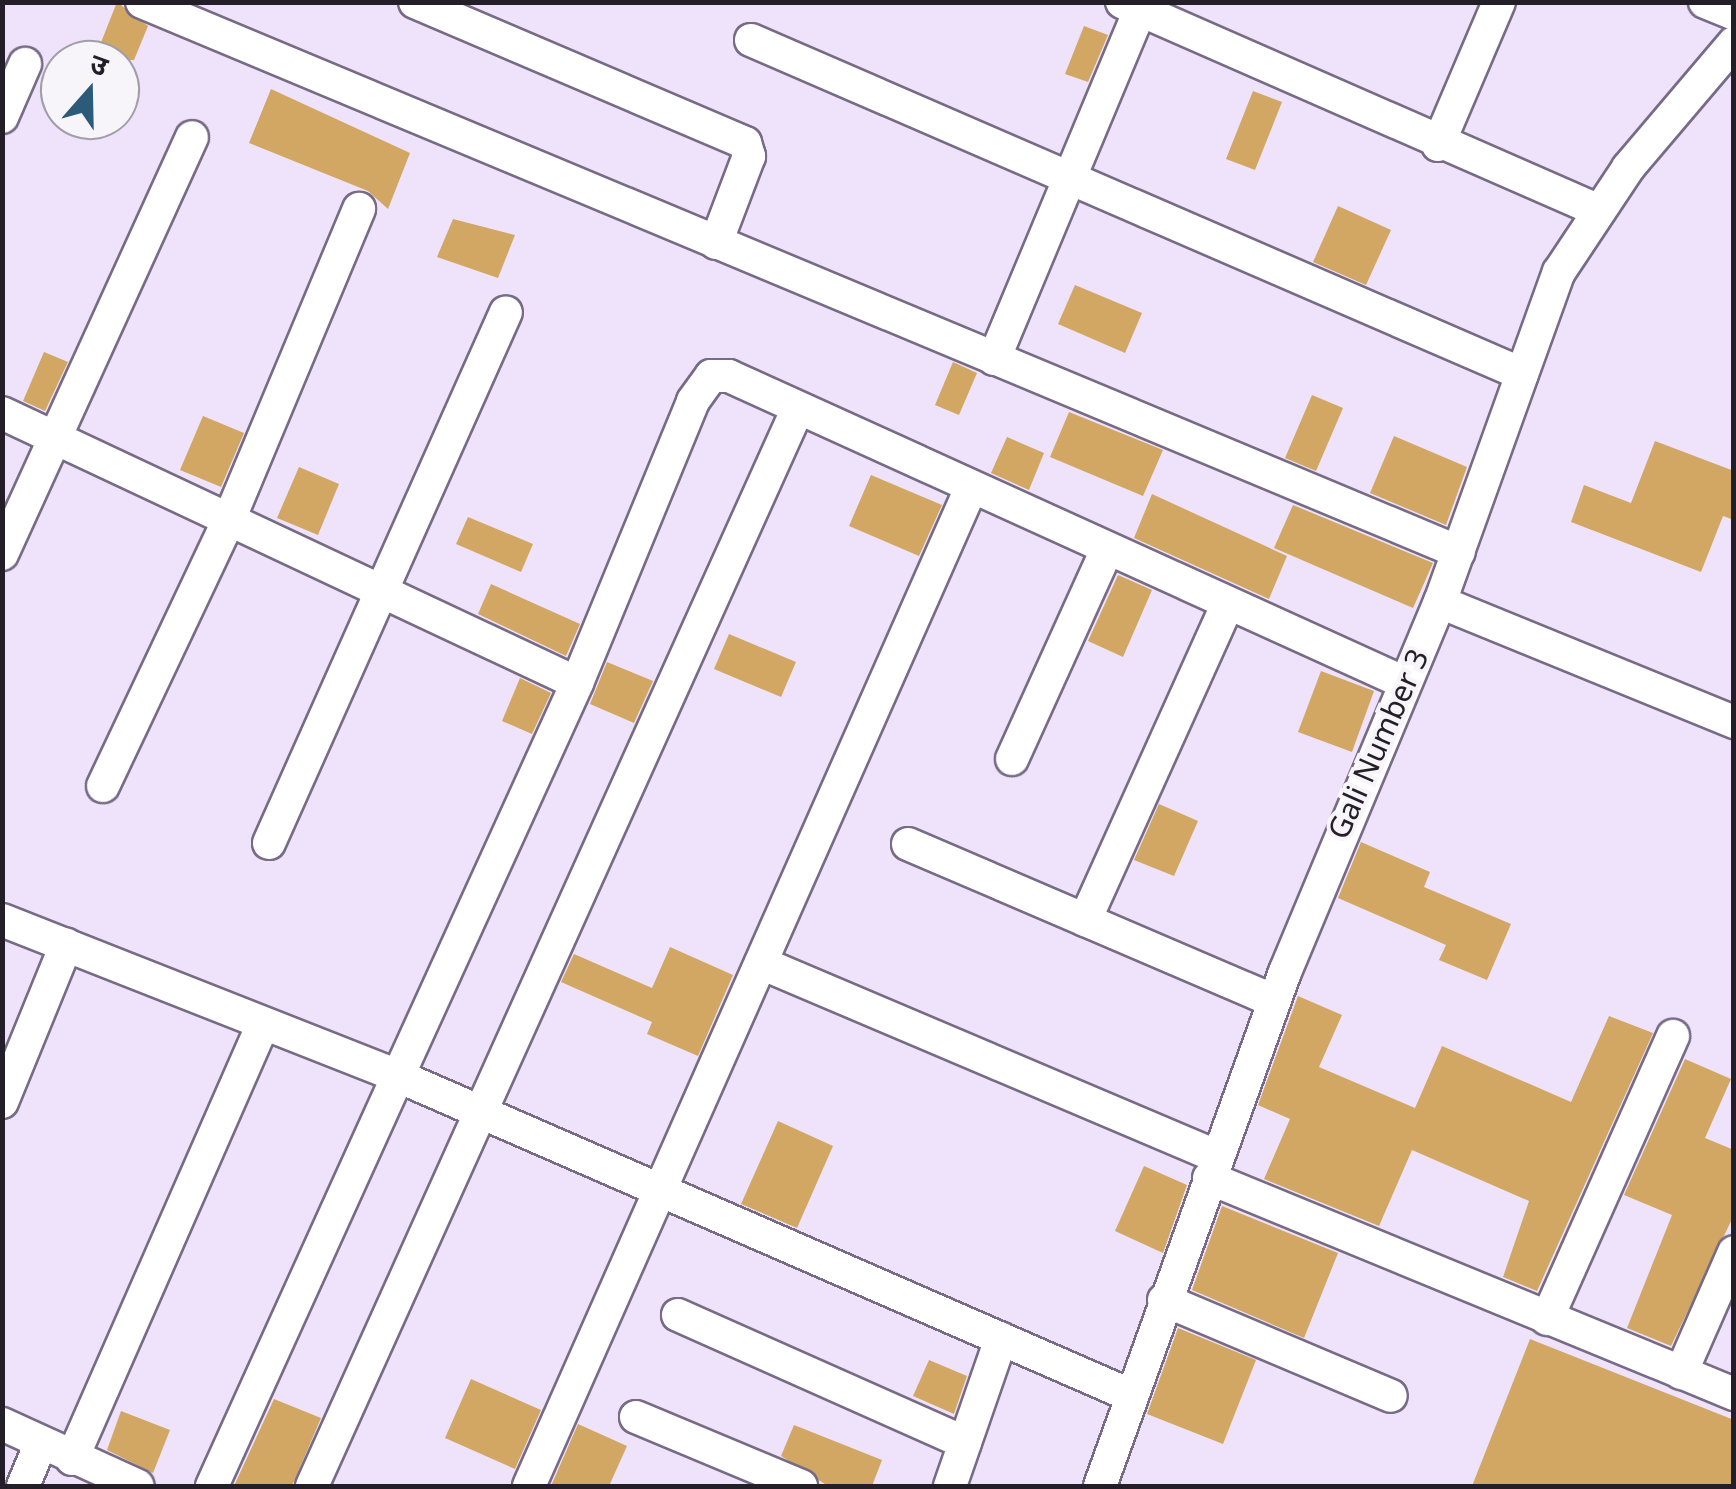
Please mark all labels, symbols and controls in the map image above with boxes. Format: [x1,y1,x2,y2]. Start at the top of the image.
north arrow [40,40,140,140]
text: उ [85,43,114,84]
street label: Gali Number 3 [1320,643,1436,845]

